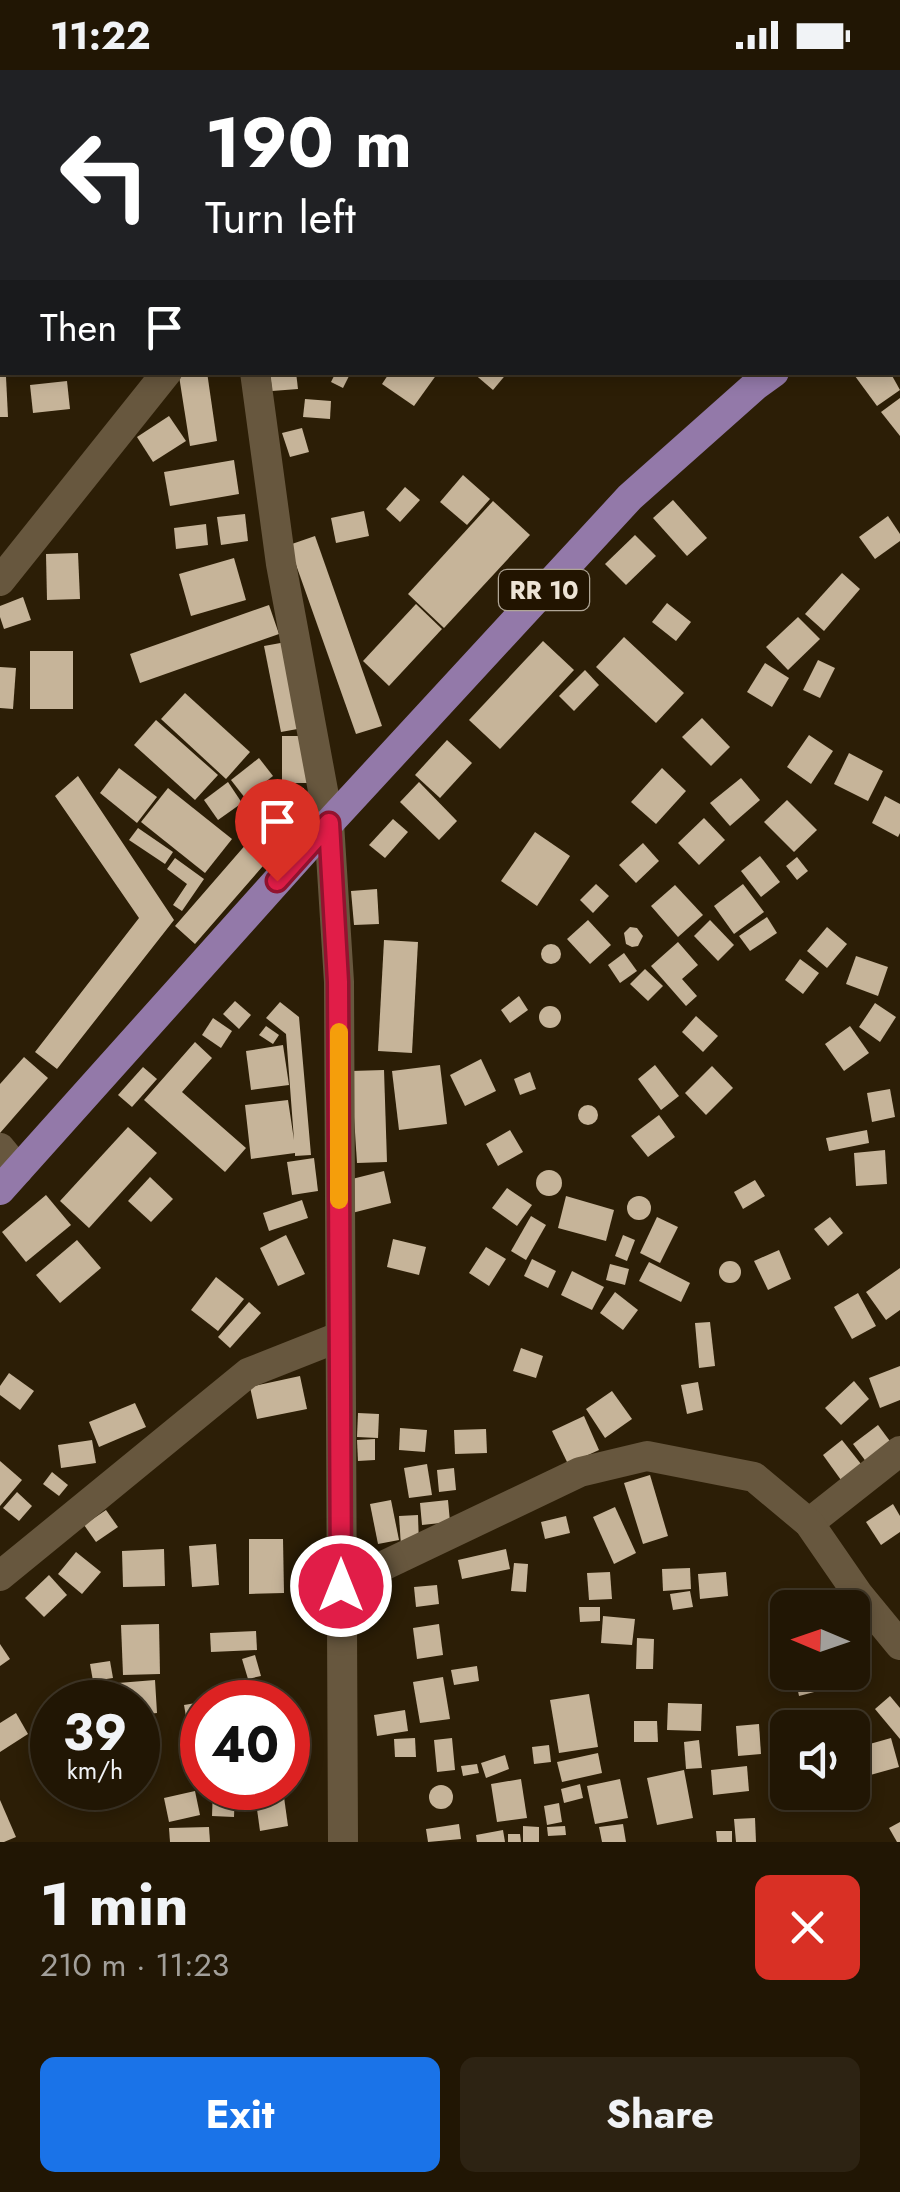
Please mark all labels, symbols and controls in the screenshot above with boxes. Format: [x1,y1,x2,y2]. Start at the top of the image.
text: 11:22 [50,8,151,63]
text: 190 m [205,92,412,193]
icon: left [40,110,170,240]
text: Turn left [205,185,356,250]
text: Then [40,300,117,355]
icon: arrive [137,300,192,355]
road number: RR 10 [499,570,589,610]
pin [235,779,320,882]
icon: arrive [250,794,305,849]
position arrow [289,1534,393,1638]
north arrow [770,1590,870,1690]
map controls [770,1590,870,1810]
speed limit sign: 40 [180,1680,310,1810]
text: 39 [63,1696,127,1769]
button: sound [770,1710,870,1810]
text: km/h [67,1752,123,1788]
text: 1 min [40,1861,189,1948]
button: close [755,1875,860,1980]
text: 210 m · 11:23 [40,1942,229,1988]
button: Exit [40,2057,440,2172]
button: Share [460,2057,860,2172]

